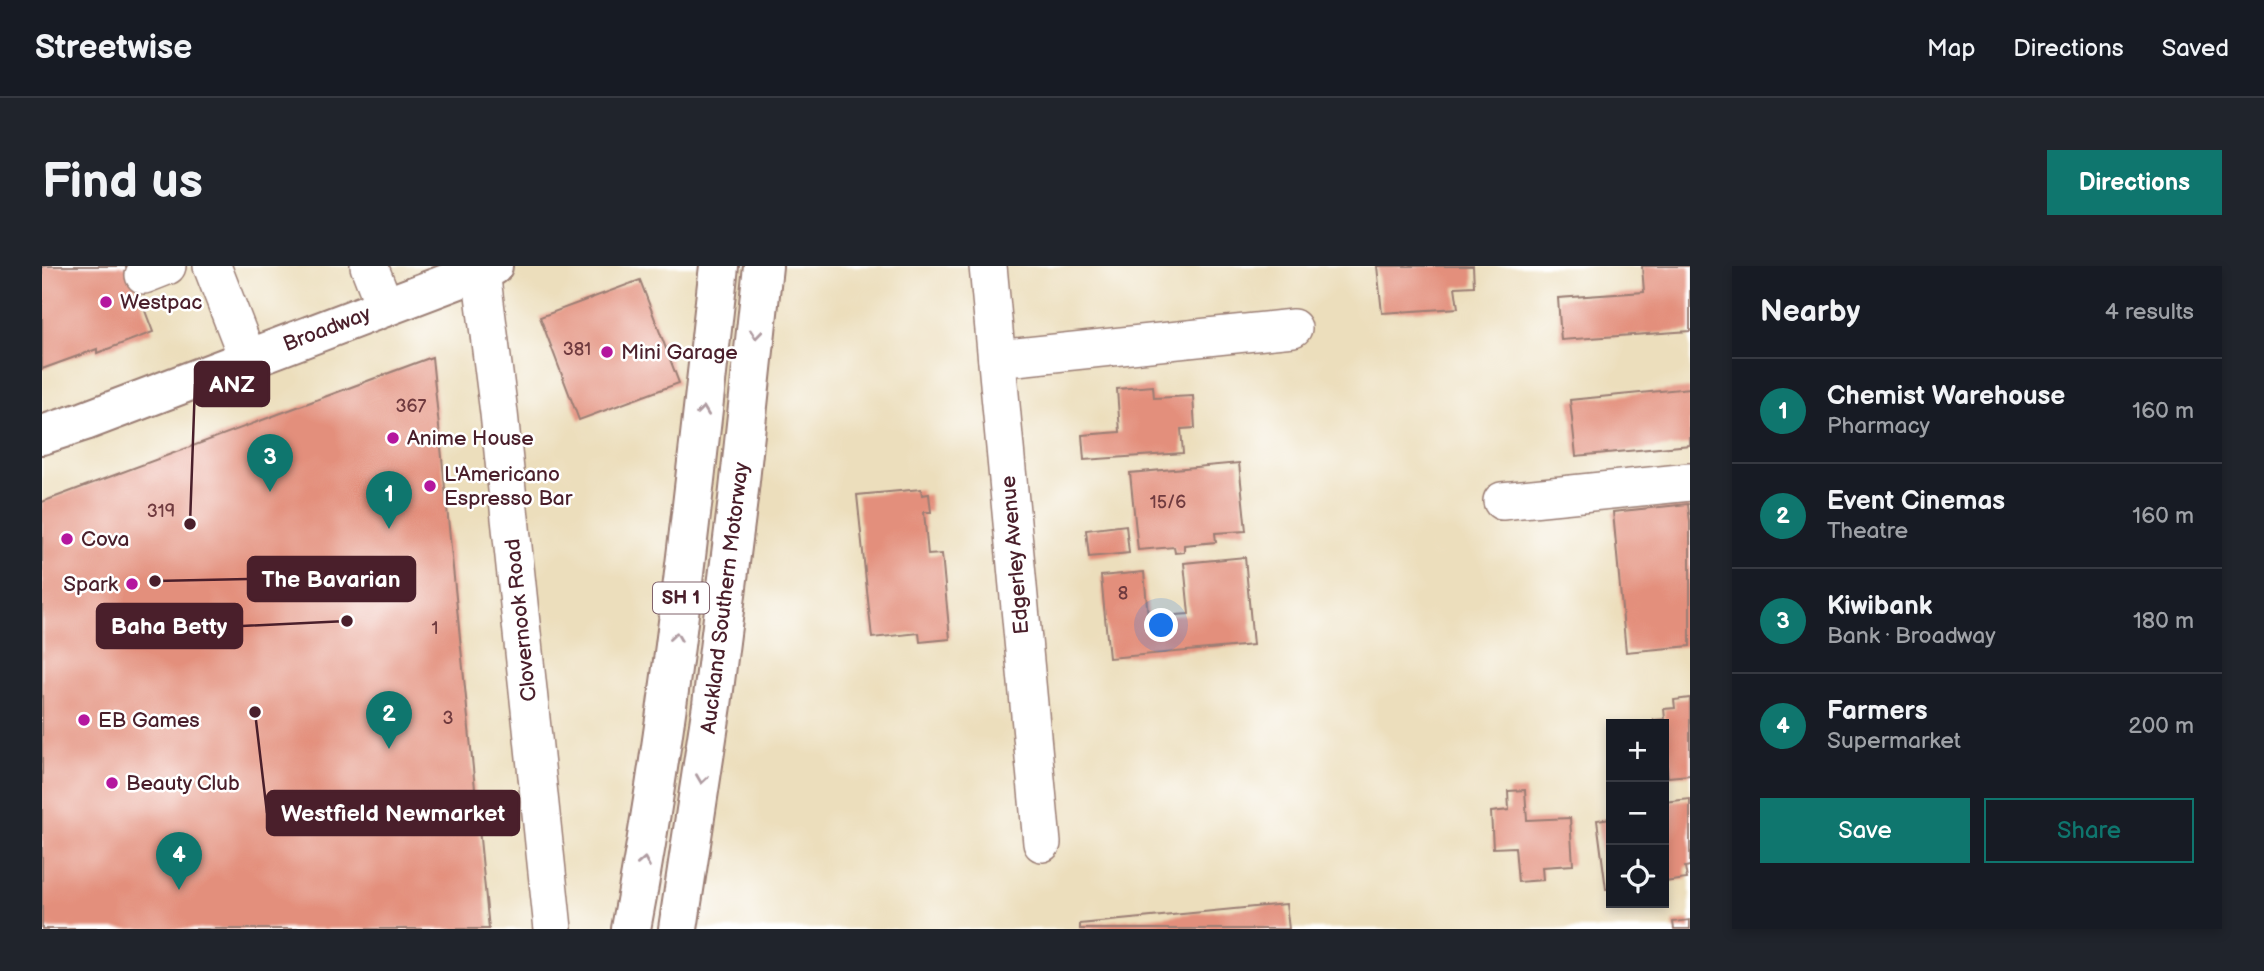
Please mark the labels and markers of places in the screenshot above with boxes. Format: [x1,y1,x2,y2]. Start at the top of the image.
place label: Westpac [120,290,203,315]
marker: Westpac [98,294,114,310]
place label: Mini Garage [621,340,738,365]
marker: Mini Garage [599,344,615,360]
callout: ANZ [195,362,269,406]
place label: Anime House [407,426,534,451]
marker: Anime House [385,430,401,446]
pin: 3 [247,434,293,492]
place label: L'Americano Espresso Bar [444,462,573,511]
pin: 1 [366,471,412,529]
marker: L'Americano Espresso Bar [422,478,438,494]
place label: Cova [81,527,129,552]
marker: Cova [59,531,75,547]
callout: The Bavarian [248,557,415,601]
place label: Spark [63,572,119,597]
marker: Spark [124,576,140,592]
callout: Baha Betty [97,604,242,648]
pin: 2 [366,691,412,749]
place label: EB Games [98,708,200,733]
marker: EB Games [76,712,92,728]
place label: Beauty Club [126,771,240,796]
marker: Beauty Club [104,775,120,791]
callout: Westfield Newmarket [267,791,519,835]
pin: 4 [156,832,202,890]

